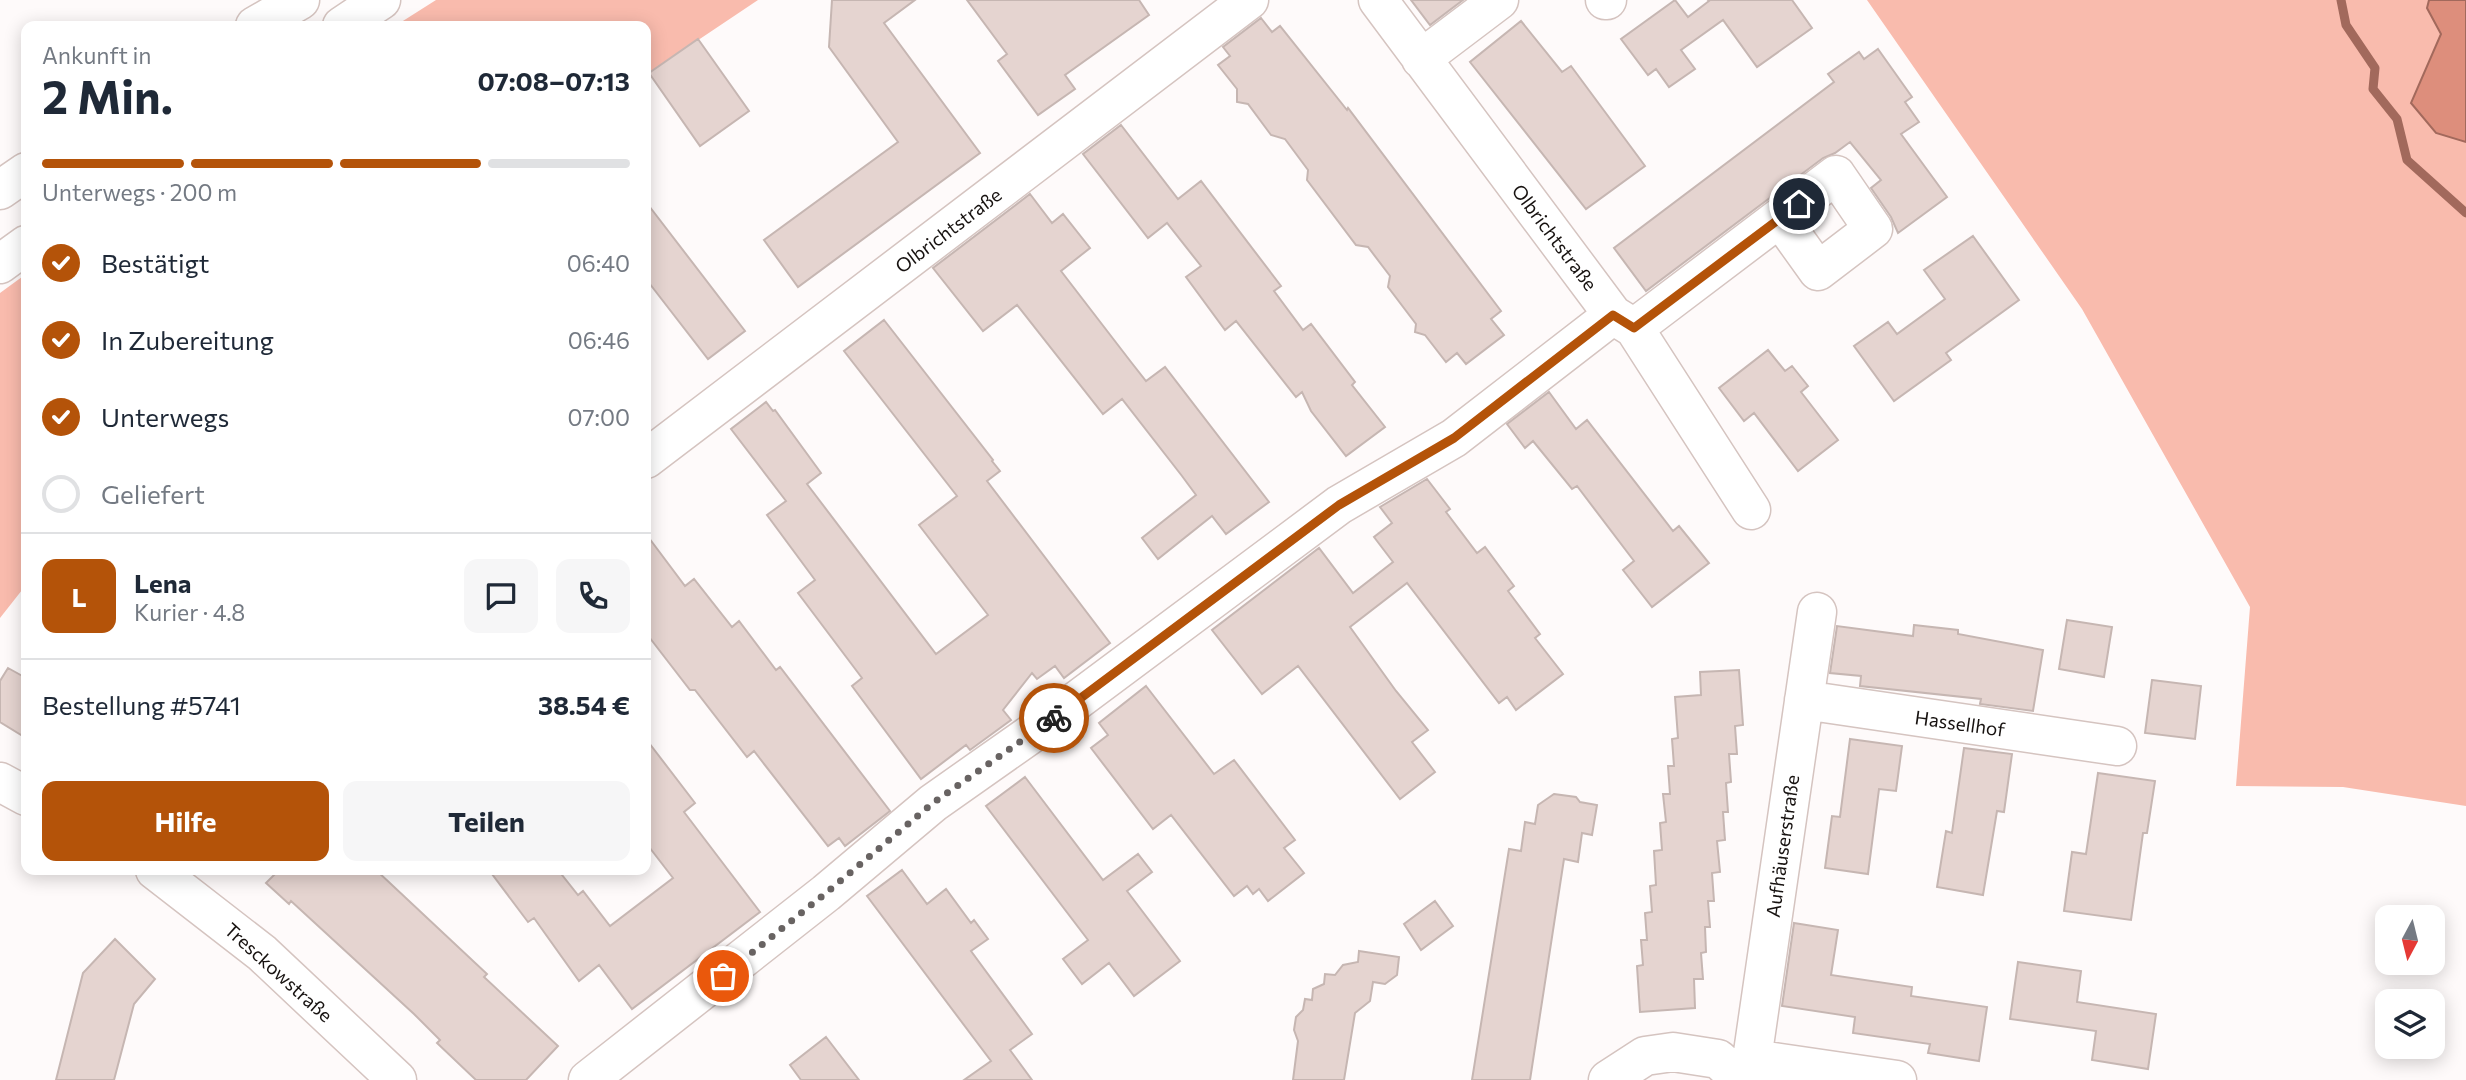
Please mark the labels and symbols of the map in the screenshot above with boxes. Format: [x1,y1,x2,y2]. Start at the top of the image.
pin [1769,174,1829,234]
street label: Olbrichtstraße [1507,179,1603,295]
street label: Olbrichtstraße [890,182,1006,278]
courier [1019,683,1089,753]
street label: Hassellhof [1913,705,2007,741]
street label: Aufhäuserstraße [1761,773,1803,919]
north arrow [2375,905,2445,975]
street label: Tresckowstraße [220,918,338,1026]
pin [693,946,753,1006]

